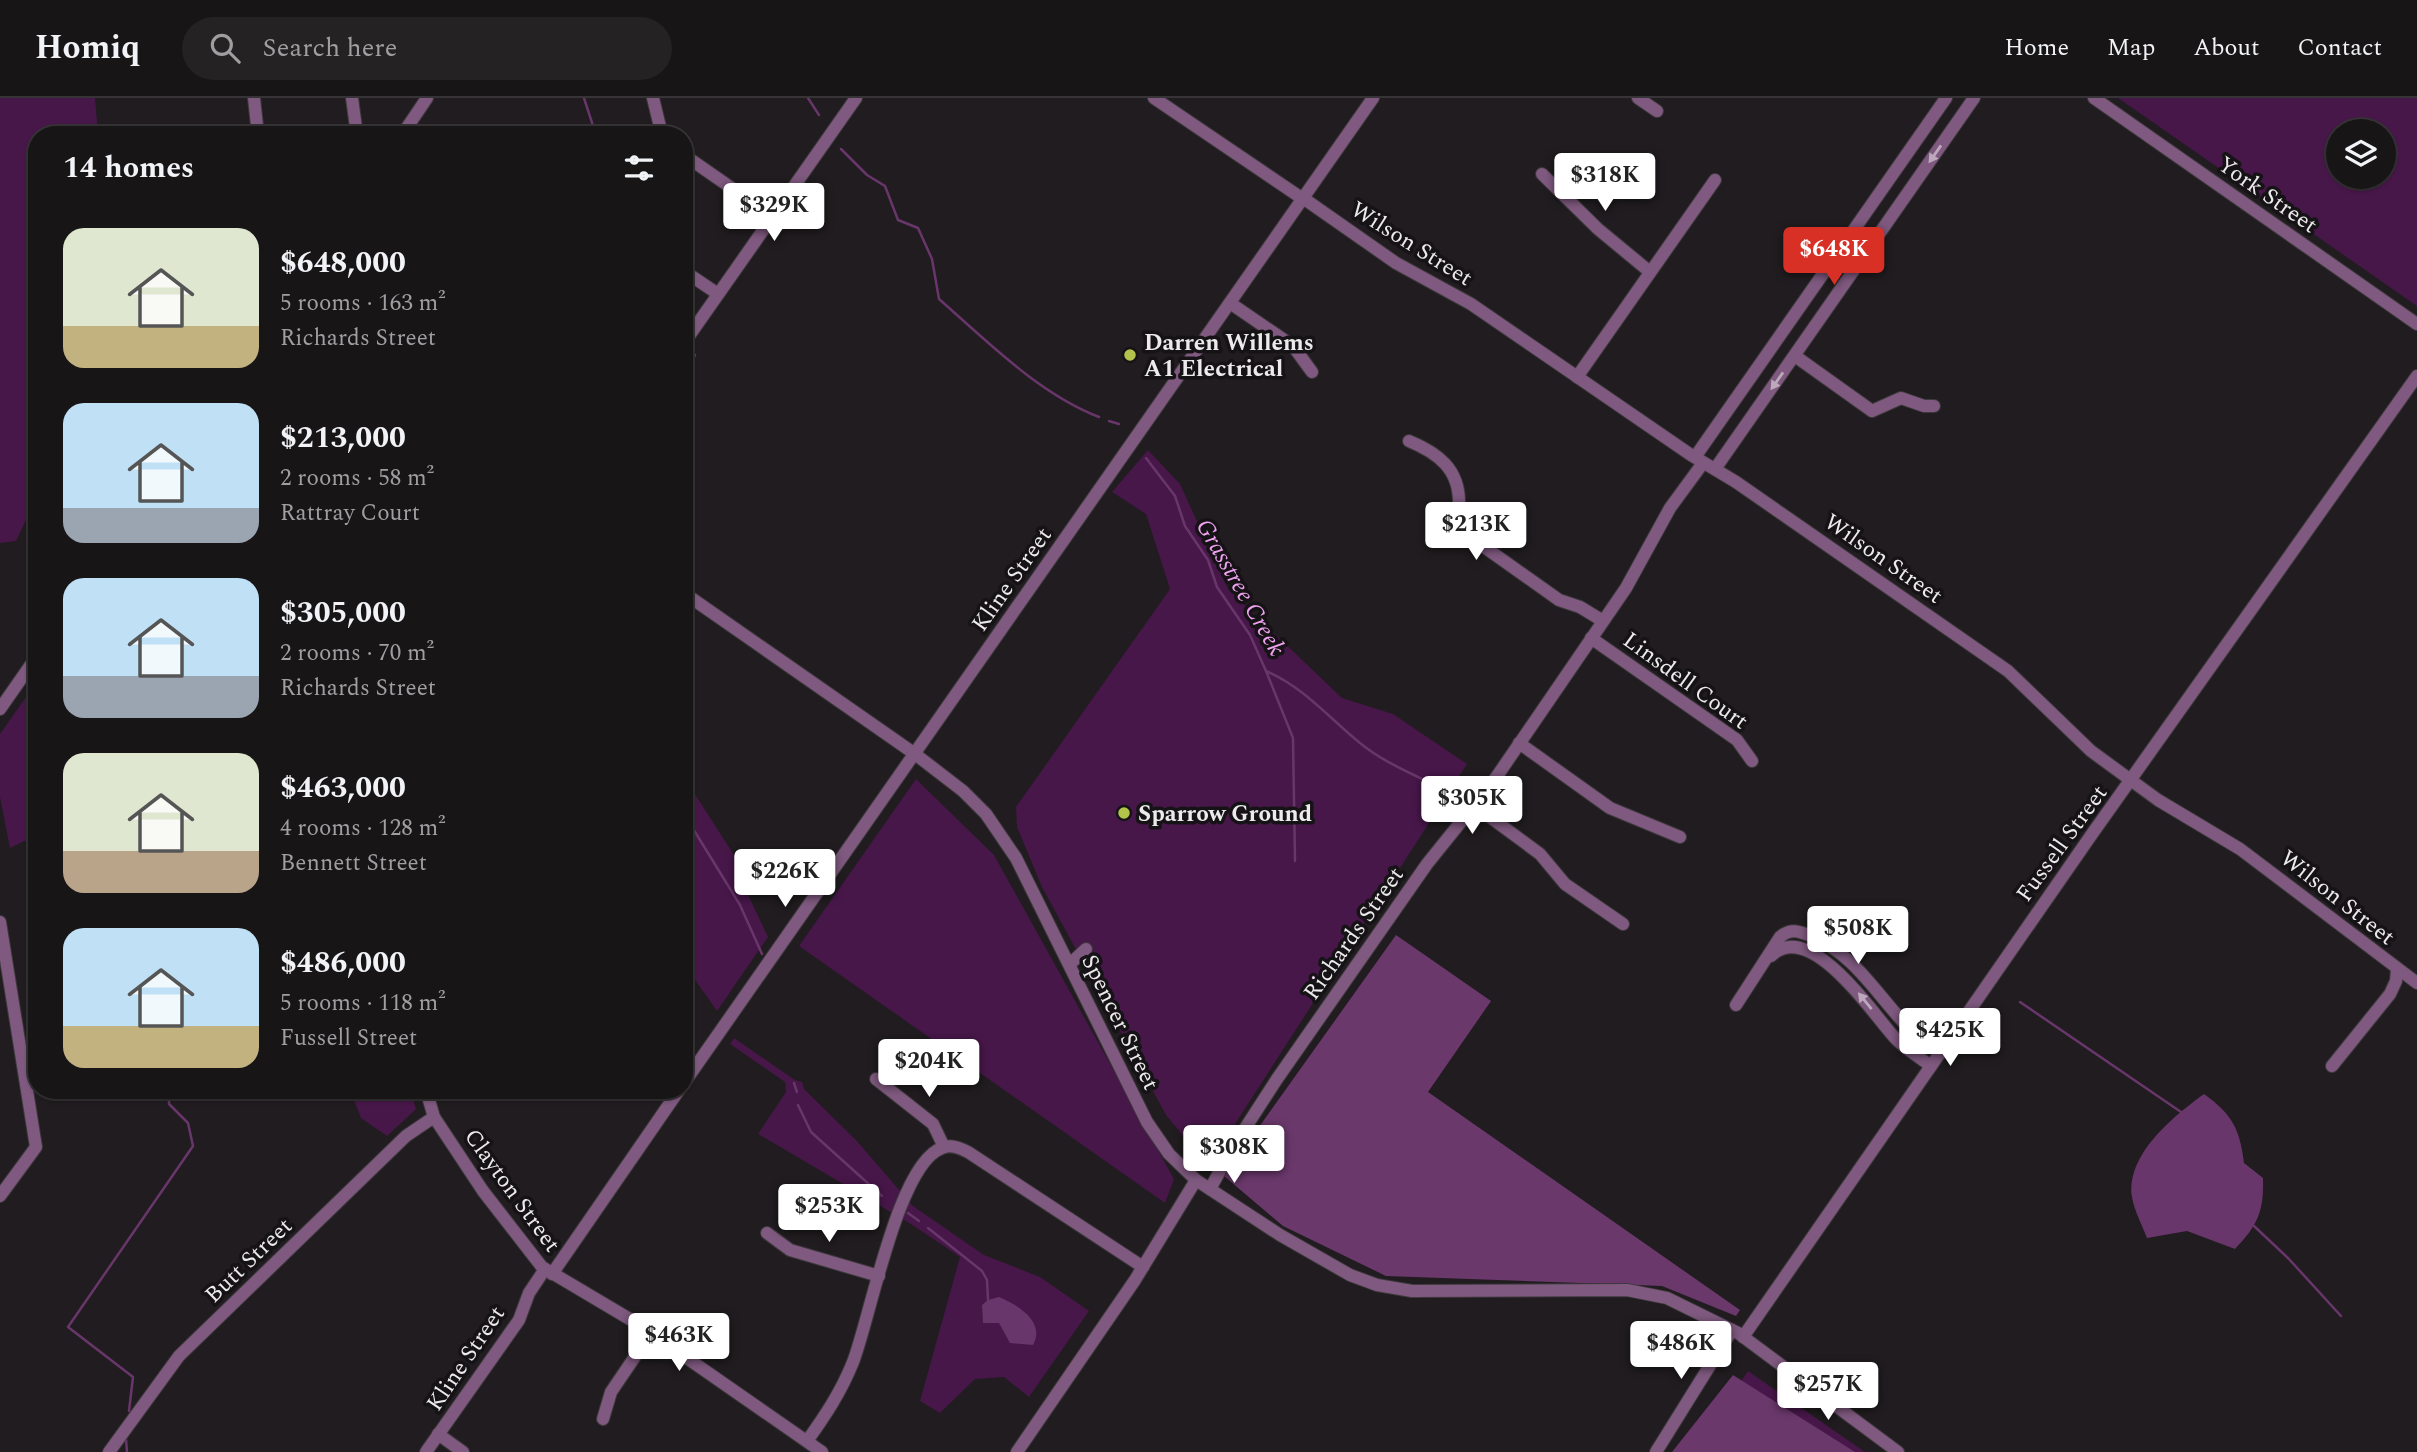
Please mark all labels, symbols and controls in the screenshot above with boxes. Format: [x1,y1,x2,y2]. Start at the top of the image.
search box [182,17,672,80]
text: Homiq [35,23,140,73]
text: Search here [262,28,397,68]
icon: search [206,29,244,67]
text: Home [2004,30,2069,66]
text: Map [2107,30,2155,66]
text: About [2193,30,2259,66]
text: Contact [2297,30,2382,66]
map controls [2326,119,2396,189]
button: layers [2326,119,2396,189]
text: 14 homes [63,145,194,191]
one-way arrow [1928,145,1942,163]
street label: York Street [2210,148,2324,243]
icon: filters [620,149,658,187]
pin: $318K [1556,153,1654,213]
text: $318K [1570,158,1640,193]
pin: $329K [725,184,823,243]
text: $329K [739,188,809,223]
street label: Wilson Street [1343,193,1479,296]
pin: $648K [1785,228,1883,287]
text: $648K [1799,232,1869,267]
text: $648,000 [280,240,406,286]
icon: home [119,256,203,340]
text: 5 rooms · 163 m² [280,286,446,321]
text: Richards Street [280,321,436,356]
place label: Darren Willems A1 Electrical [1144,326,1314,387]
marker: Darren Willems A1 Electrical [1122,347,1138,363]
one-way arrow [1770,372,1784,390]
text: $213,000 [280,415,406,461]
icon: home [119,431,203,515]
text: 2 rooms · 58 m² [280,461,434,496]
text: Rattray Court [280,496,420,531]
pin: $213K [1427,503,1525,562]
street label: Wilson Street [1817,505,1950,613]
text: $213K [1441,507,1511,542]
water label: Grasstree Creek [1186,512,1294,663]
street label: Kline Street [963,520,1061,639]
text: $305,000 [280,590,406,636]
icon: home [119,606,203,690]
street label: Linsdell Court [1615,624,1755,739]
text: 2 rooms · 70 m² [280,636,434,671]
text: Richards Street [280,671,436,706]
text: $463,000 [280,765,406,811]
pin: $305K [1423,776,1521,836]
street label: Fussell Street [2008,778,2117,910]
icon: home [119,781,203,865]
text: $305K [1437,781,1507,816]
place label: Sparrow Ground [1138,797,1312,832]
marker: Sparrow Ground [1116,805,1132,821]
text: 4 rooms · 128 m² [280,811,446,846]
street label: Wilson Street [2272,842,2402,954]
text: Bennett Street [280,846,427,881]
pin: $226K [736,850,834,909]
text: $226K [750,854,820,889]
street label: Richards Street [1295,860,1413,1008]
pin: $508K [1809,906,1907,966]
text: $508K [1823,911,1893,946]
text: $486,000 [280,940,406,986]
street label: Spencer Street [1072,949,1168,1097]
icon: home [119,956,203,1040]
text: 5 rooms · 118 m² [280,986,446,1021]
one-way arrow [1858,992,1873,1009]
pin: $425K [1901,1009,1999,1068]
text: $425K [1915,1013,1985,1048]
text: Fussell Street [280,1021,417,1056]
pin: $204K [880,1040,978,1099]
text: $204K [894,1044,964,1079]
street label: Clayton Street [455,1122,569,1260]
pin: $308K [1185,1126,1283,1185]
text: $308K [1199,1130,1269,1165]
pin: $253K [780,1184,878,1244]
text: $253K [794,1189,864,1224]
street label: Butt Street [197,1210,301,1312]
street label: Kline Street [418,1299,514,1419]
pin: $463K [630,1314,728,1373]
text: $463K [644,1318,714,1353]
pin: $486K [1632,1322,1730,1381]
text: $486K [1646,1326,1716,1361]
pin: $257K [1779,1362,1877,1422]
text: $257K [1793,1367,1863,1402]

